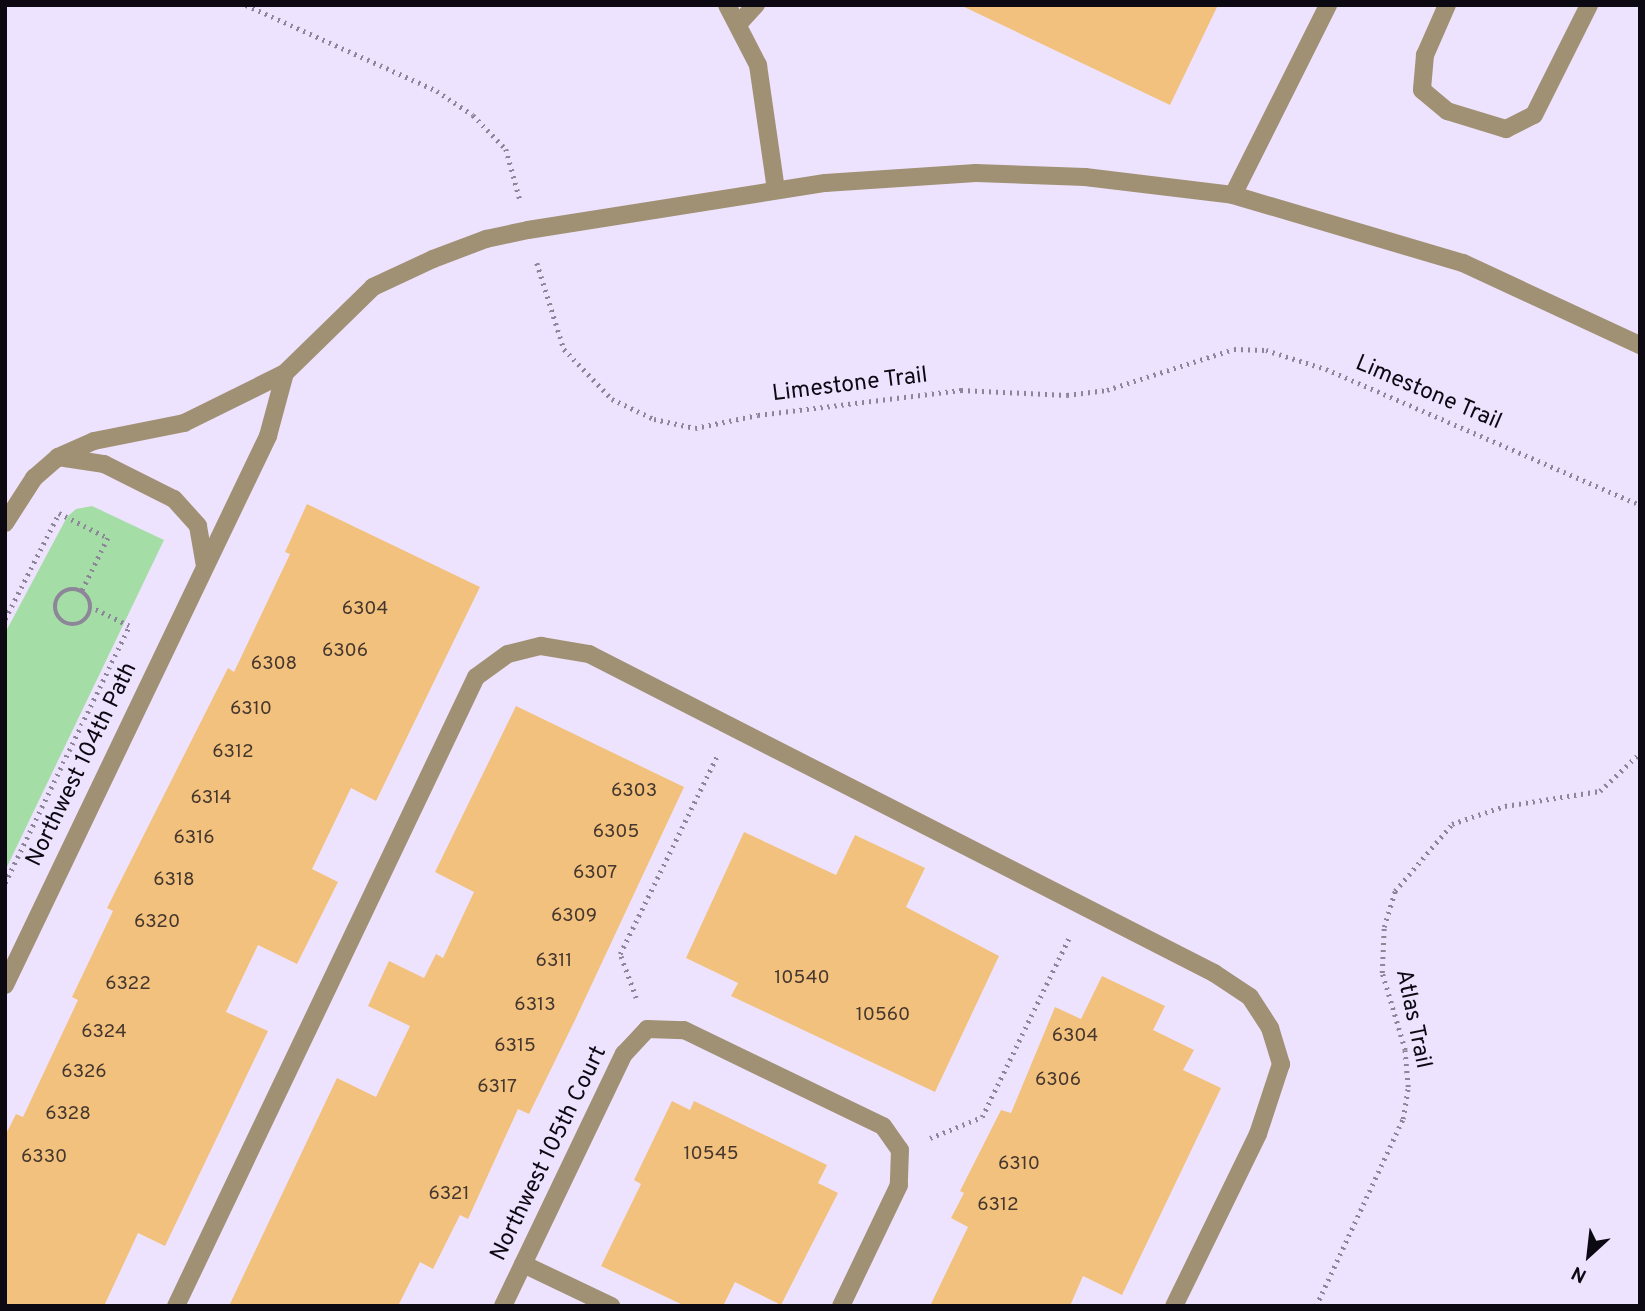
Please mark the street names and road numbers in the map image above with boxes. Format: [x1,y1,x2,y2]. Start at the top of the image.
street label: Limestone Trail [1350,351,1506,437]
street label: Limestone Trail [770,363,930,409]
street label: Northwest 104th Path [22,659,144,871]
street label: Atlas Trail [1388,966,1436,1072]
street label: Northwest 105th Court [486,1042,614,1266]

